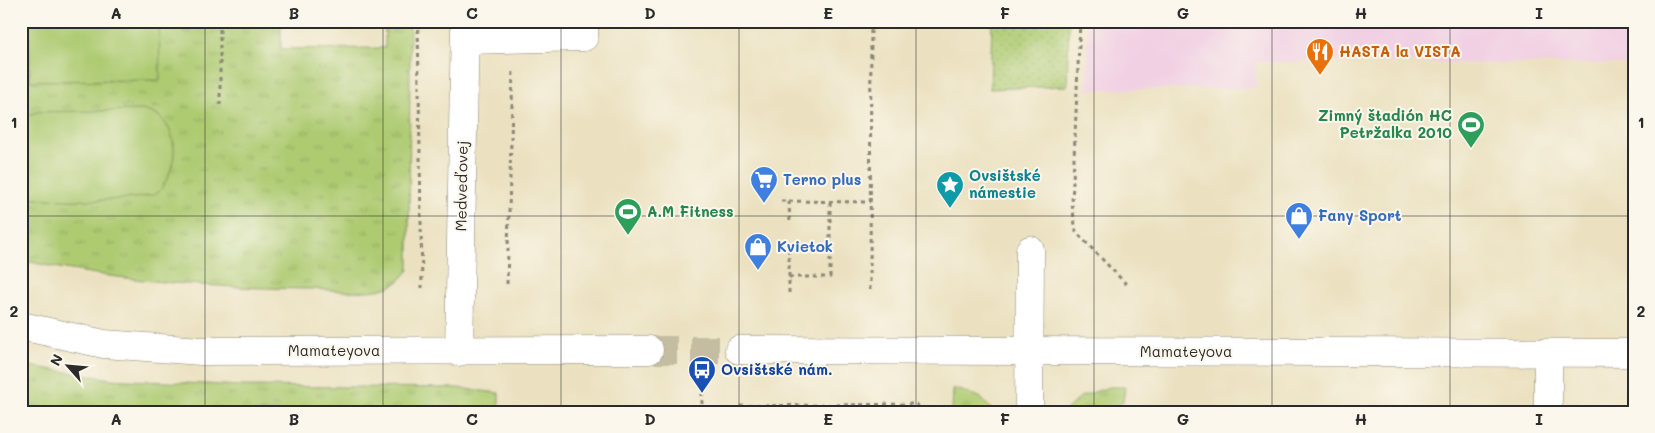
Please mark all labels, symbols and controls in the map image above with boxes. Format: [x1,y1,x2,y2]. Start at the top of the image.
text: A [110,2,122,23]
text: B [289,2,299,23]
text: C [466,2,478,23]
text: D [644,2,656,23]
text: E [823,2,833,23]
text: F [1000,2,1010,23]
text: G [1177,2,1189,23]
text: H [1355,2,1367,23]
text: I [1535,2,1543,23]
restaurant icon: HASTA la VISTA [1305,37,1335,76]
place label: HASTA la VISTA [1339,41,1461,61]
place label: Zimný štadión HC Petržalka 2010 [1318,105,1452,142]
sports icon: Zimný štadión HC Petržalka 2010 [1456,110,1486,149]
text: 1 [10,111,18,132]
text: 1 [1637,111,1645,132]
street label: Medveďovej [450,140,472,232]
supermarket icon: Terno plus [749,165,779,204]
place label: Ovsištské námestie [969,165,1041,202]
place label: Terno plus [783,169,861,189]
place icon: Ovsištské námestie [935,170,965,209]
sports icon: A.M Fitness [613,197,643,236]
place label: A.M Fitness [647,201,734,221]
shop icon: Fany Sport [1284,201,1314,240]
place label: Fany Sport [1318,205,1402,225]
shop icon: Kvietok [743,232,773,271]
place label: Kvietok [777,236,833,256]
text: 2 [10,300,19,321]
text: 2 [1637,300,1646,321]
north arrow [42,340,92,390]
street label: Mamateyova [288,340,380,360]
street label: Mamateyova [1140,341,1232,361]
text: N [45,351,67,369]
bus stop icon: Ovsištské nám. [687,355,717,394]
place label: Ovsištské nám. [721,359,833,379]
text: A [110,408,122,429]
text: B [289,408,299,429]
text: C [466,408,478,429]
text: D [644,408,656,429]
text: E [823,408,833,429]
text: F [1000,408,1010,429]
text: G [1177,408,1189,429]
text: H [1355,408,1367,429]
text: I [1535,408,1543,429]

